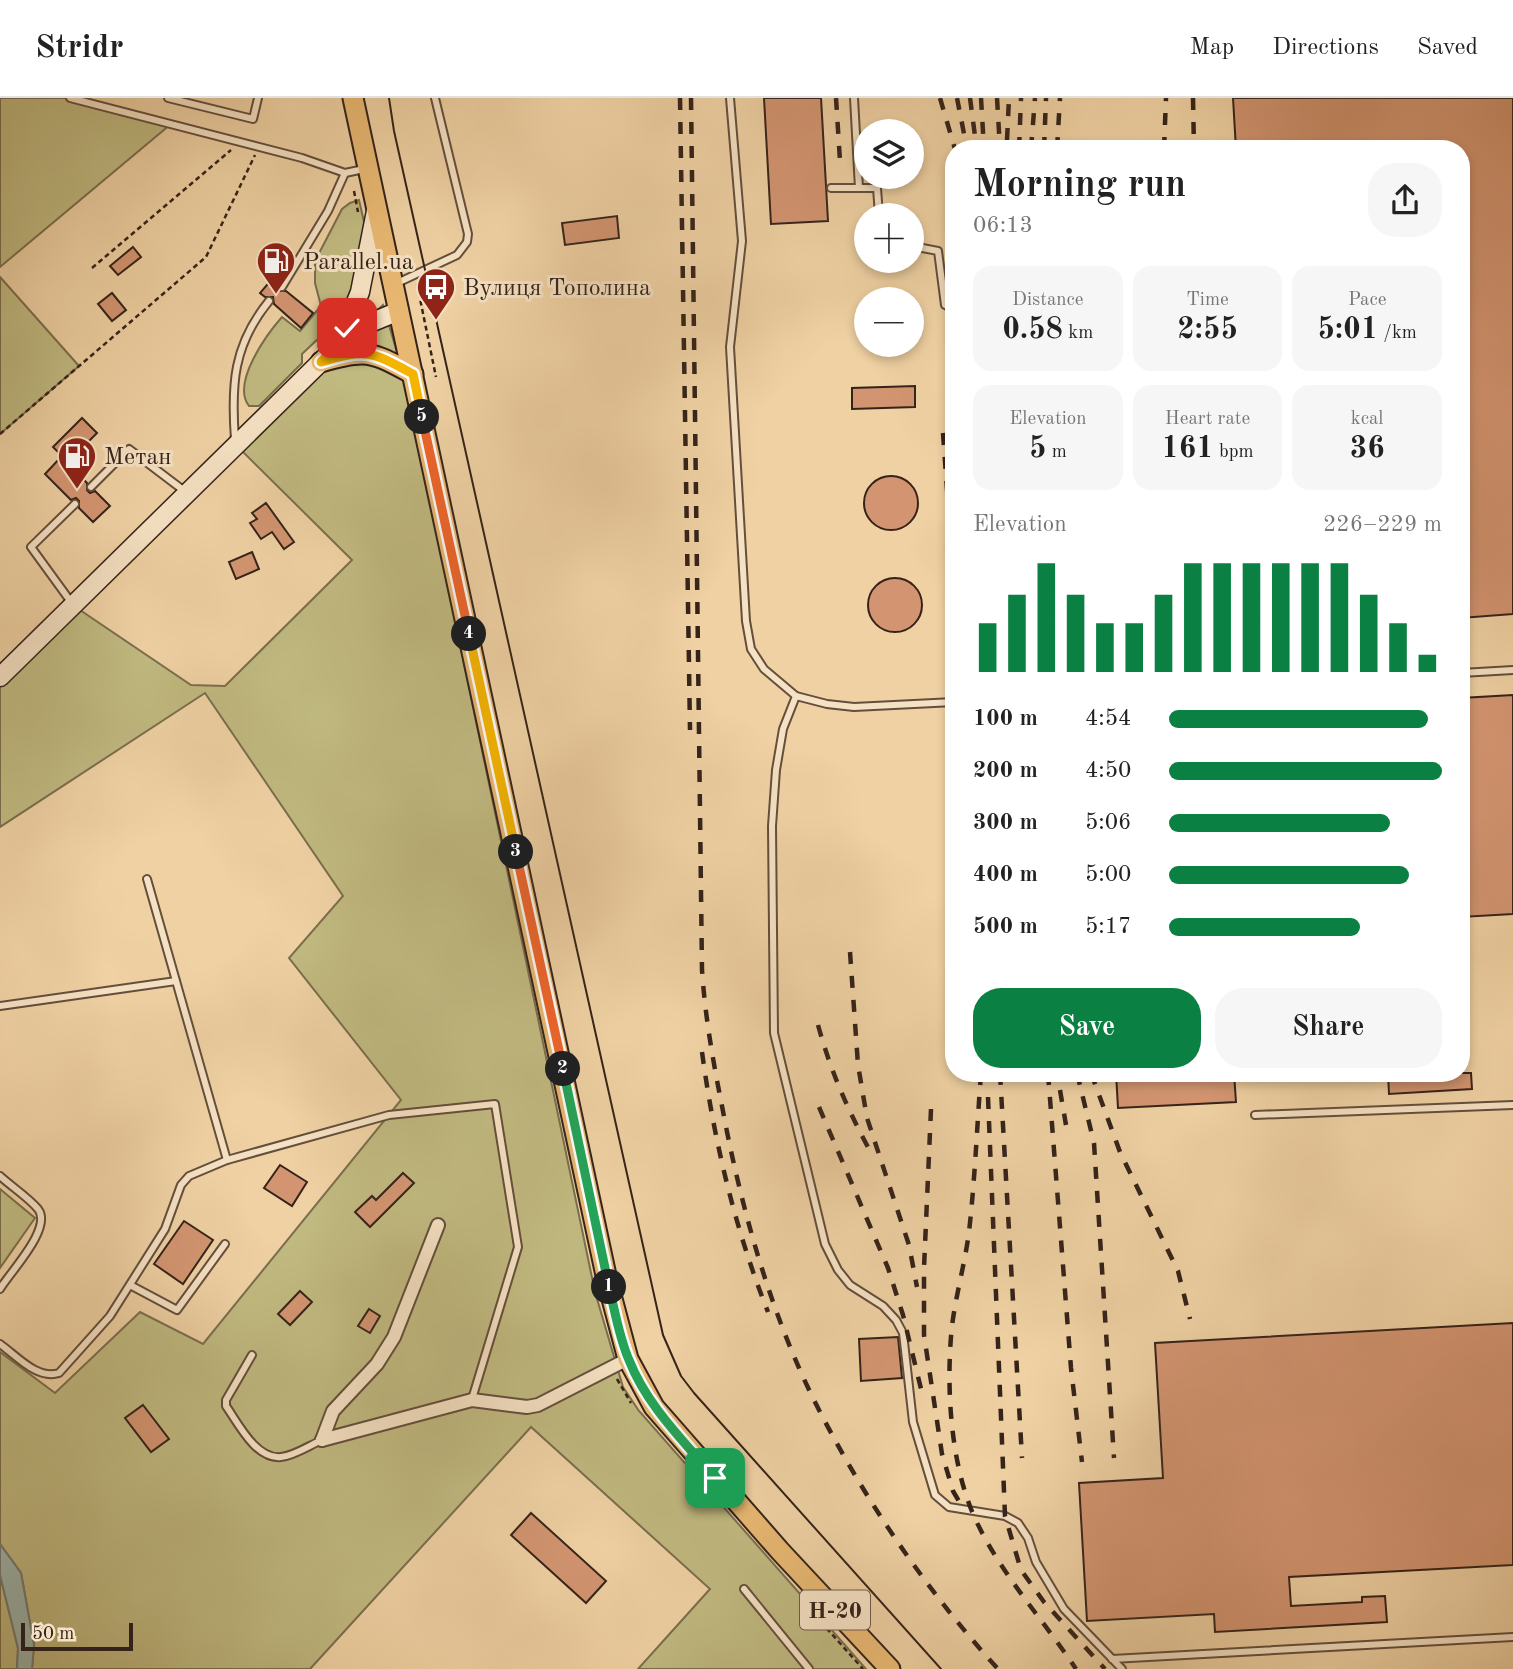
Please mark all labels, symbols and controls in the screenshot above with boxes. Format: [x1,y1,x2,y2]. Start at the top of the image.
text: Stridr [35,32,124,65]
text: Map [1190,36,1234,60]
text: Directions [1272,36,1379,60]
text: Saved [1417,36,1478,60]
map controls [854,119,924,357]
button: layers [854,119,924,189]
button: share [1368,163,1442,237]
text: Morning run [973,167,1186,205]
button: + [854,203,924,273]
text: 06:13 [973,214,1033,237]
fuel station icon: Parallel.ua [255,240,297,295]
place label: Parallel.ua [303,251,414,275]
bus stop icon: Вулиця Тополина [415,266,457,321]
place label: Вулиця Тополина [463,277,651,301]
button: − [854,287,924,357]
text: Distance [1012,291,1084,310]
text: Time [1186,291,1229,310]
text: Pace [1348,291,1386,310]
pin [317,298,377,358]
icon: check [328,309,366,347]
text: 0.58 [1002,315,1063,345]
text: 2:55 [1177,315,1238,345]
text: 5:01 [1317,315,1378,345]
text: km [1063,324,1093,343]
text: /km [1378,324,1417,343]
pin: 5 [404,400,440,434]
text: 5 [416,407,427,426]
text: Elevation [1009,410,1086,429]
text: Heart rate [1165,410,1250,429]
text: kcal [1351,410,1384,429]
text: 5 [1029,434,1046,464]
text: 161 [1161,434,1214,464]
text: 36 [1350,434,1385,464]
fuel station icon: Метан [56,435,98,490]
text: m [1046,443,1067,462]
text: bpm [1214,443,1254,462]
place label: Метан [104,446,172,470]
text: Elevation [973,513,1067,536]
text: 226–229 m [1323,513,1442,536]
pin: 4 [452,616,486,652]
text: 4 [463,624,474,643]
text: 100 m [973,707,1038,730]
text: 4:54 [1085,707,1131,730]
text: 200 m [973,759,1038,782]
text: 4:50 [1085,759,1131,782]
text: 300 m [973,811,1038,834]
text: 5:06 [1085,811,1131,834]
pin: 3 [498,834,534,870]
text: 3 [510,842,521,861]
text: 400 m [973,863,1038,886]
text: 5:00 [1085,863,1131,886]
text: 500 m [973,915,1038,938]
text: 5:17 [1085,915,1131,938]
button: Save [973,988,1201,1068]
button: Share [1215,988,1442,1068]
pin: 2 [546,1052,580,1086]
text: 2 [557,1059,568,1078]
pin: 1 [592,1270,626,1304]
text: 1 [603,1277,614,1296]
pin [685,1448,745,1508]
icon: arrive [696,1459,734,1497]
road number: Н-20 [800,1590,870,1630]
scale bar [21,1620,133,1652]
text: 50 m [32,1625,74,1644]

